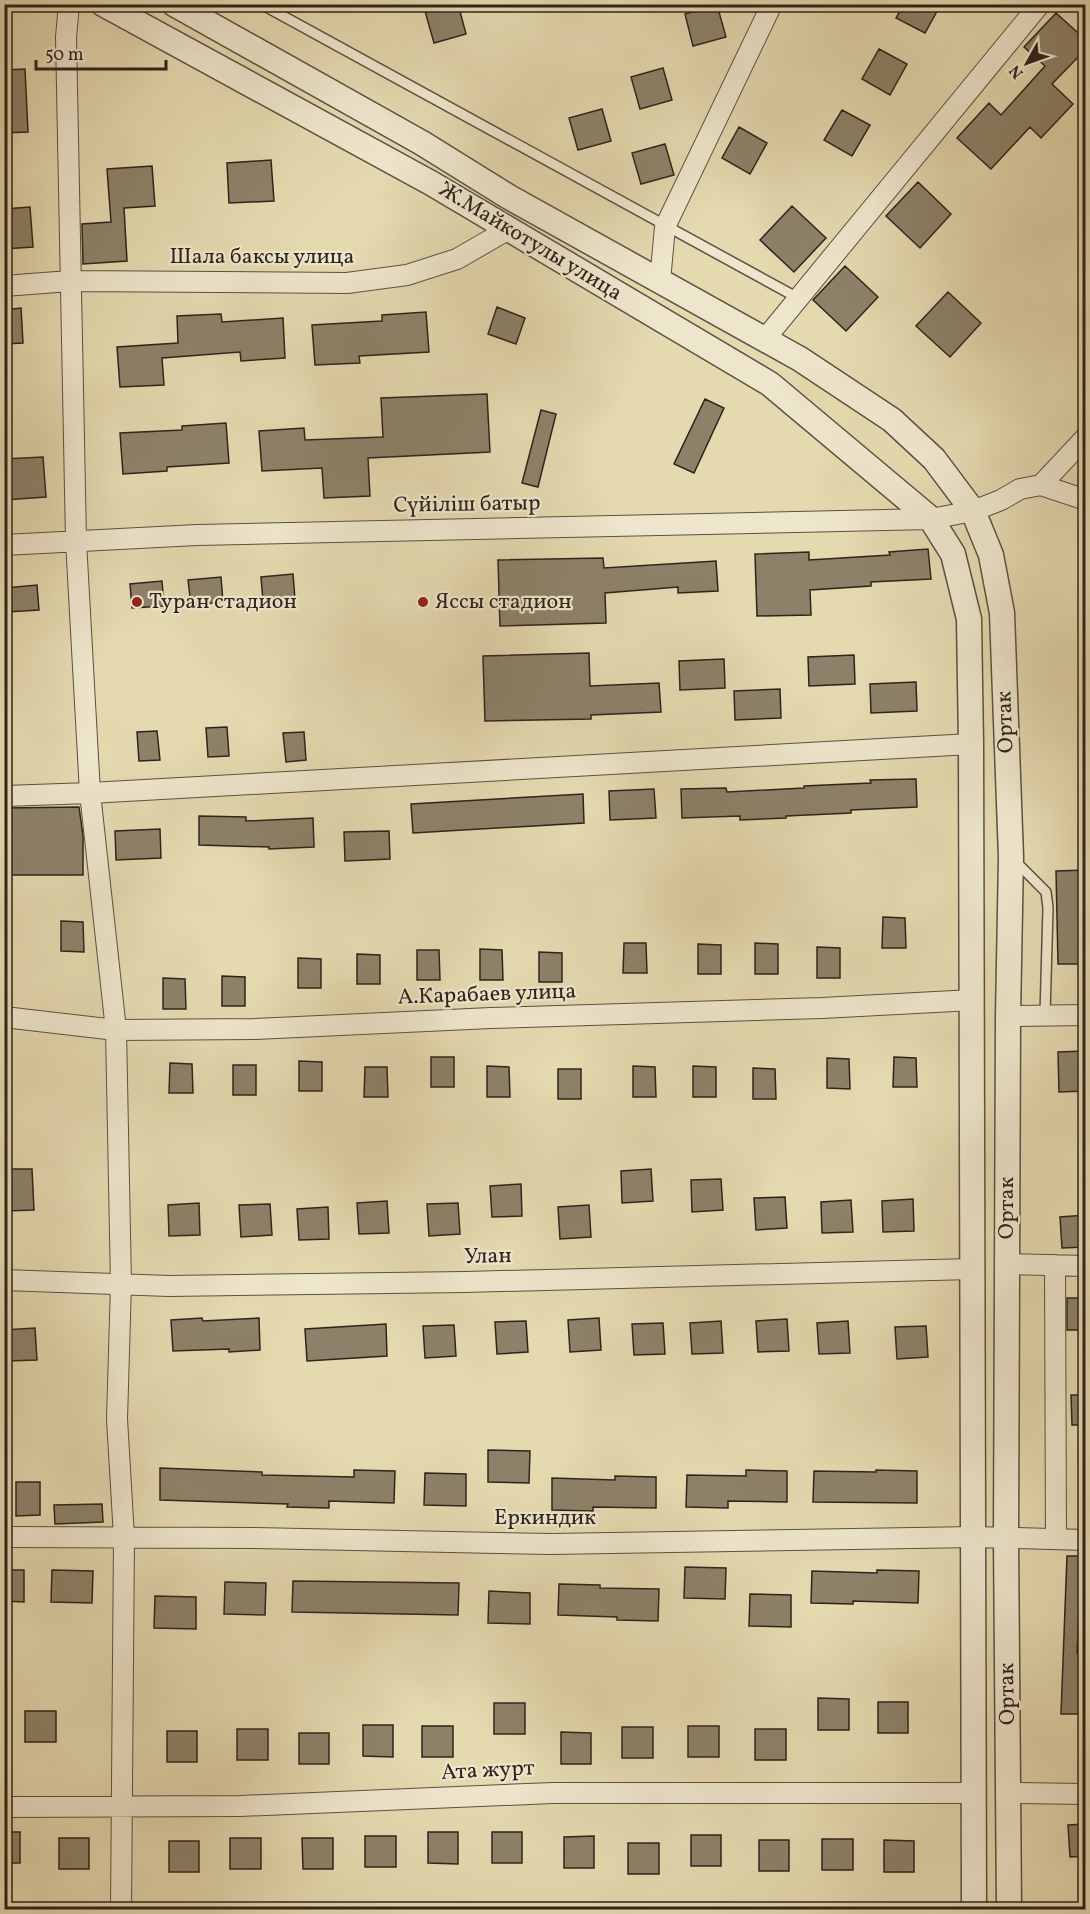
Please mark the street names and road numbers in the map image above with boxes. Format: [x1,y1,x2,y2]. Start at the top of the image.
street label: Ж.Майкотулы улица [432,175,628,309]
street label: Шала баксы улица [170,242,354,273]
street label: Сүйіліш батыр [393,488,541,522]
street label: Ортак [989,690,1023,754]
street label: А.Карабаев улица [397,976,577,1014]
street label: Ортак [992,1177,1023,1239]
street label: Улан [464,1241,512,1273]
street label: Еркиндик [494,1503,596,1534]
street label: Ортак [992,1662,1024,1725]
street label: Ата журт [441,1753,535,1789]

